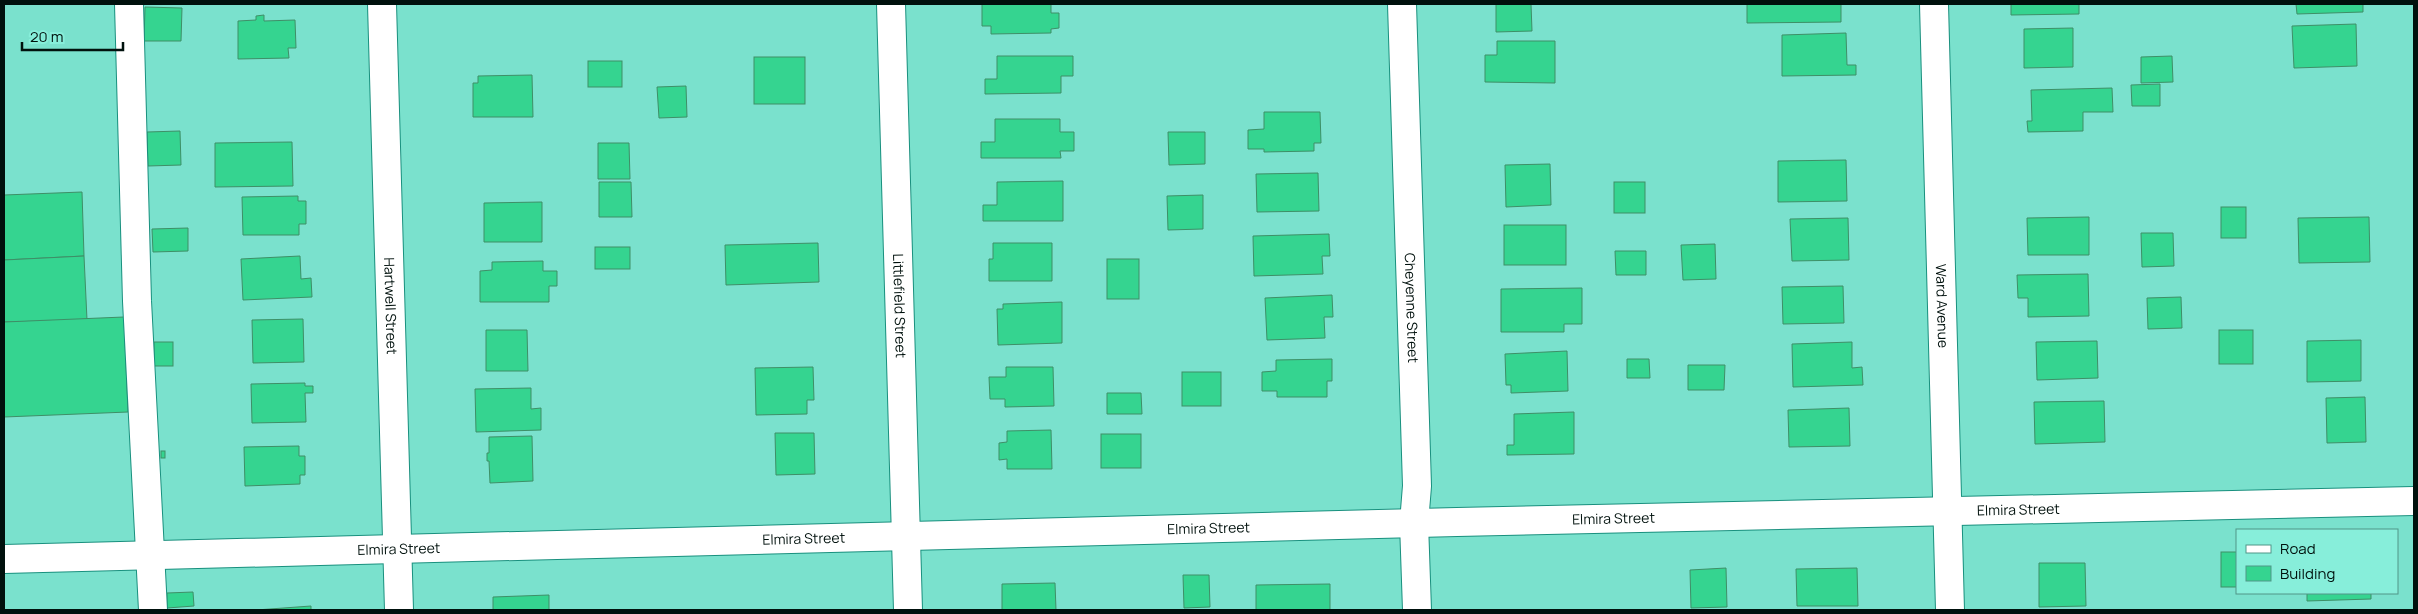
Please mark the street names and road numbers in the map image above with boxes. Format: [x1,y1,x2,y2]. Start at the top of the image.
street label: Cheyenne Street [1401,252,1423,364]
street label: Littlefield Street [889,253,911,359]
street label: Hartwell Street [380,257,402,355]
street label: Ward Avenue [1932,264,1953,348]
street label: Elmira Street [1977,499,2060,520]
street label: Elmira Street [1572,508,1656,528]
street label: Elmira Street [1167,517,1251,538]
street label: Elmira Street [762,528,846,549]
street label: Elmira Street [357,538,441,559]

